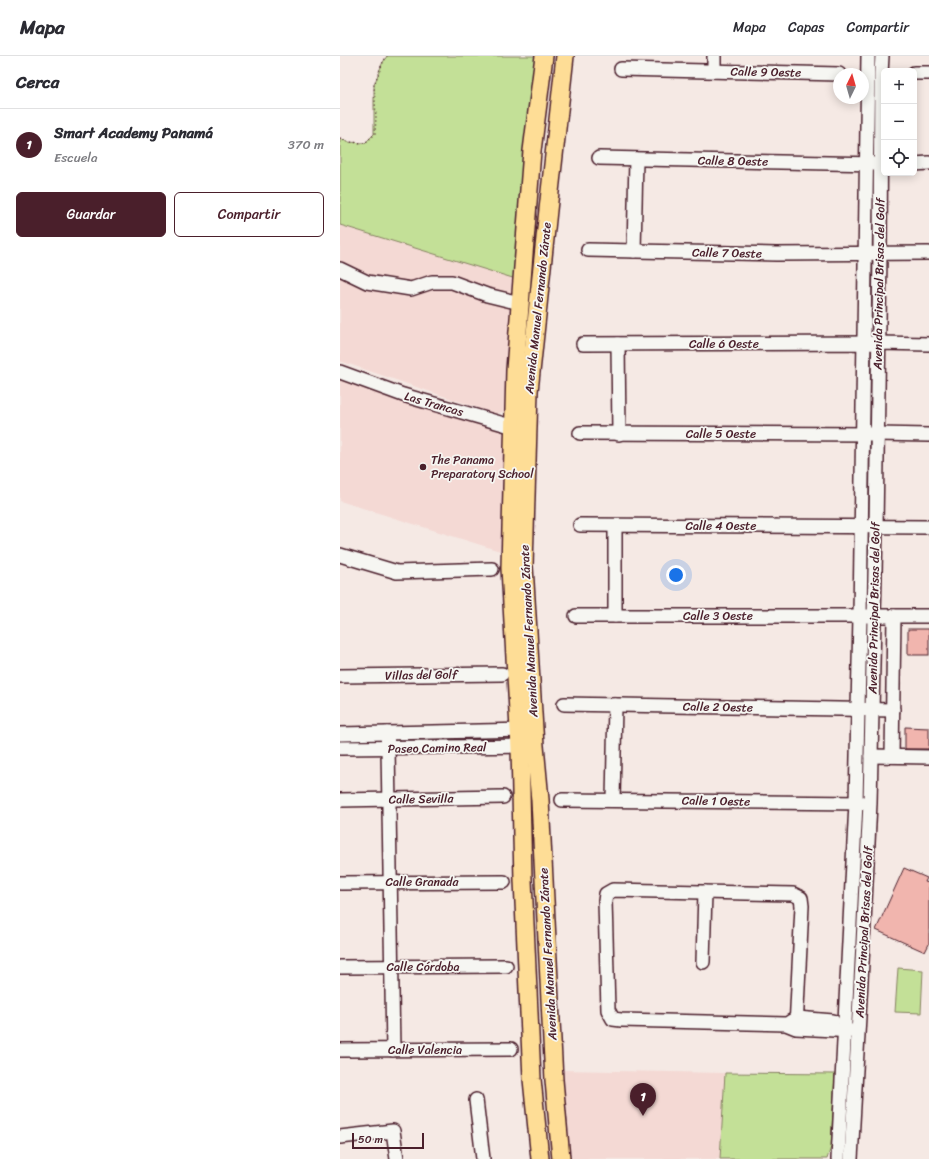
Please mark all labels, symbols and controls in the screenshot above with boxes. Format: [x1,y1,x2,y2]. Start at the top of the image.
text: Mapa [20,11,65,44]
text: Mapa [733,15,766,40]
text: Capas [788,15,825,40]
text: Compartir [847,15,909,40]
street label: Calle 9 Oeste [731,60,801,84]
text: Cerca [16,67,59,97]
north arrow [833,68,869,104]
map controls [881,68,917,176]
button: + [881,68,917,104]
button: − [881,104,917,140]
text: Smart Academy Panamá [54,120,213,146]
text: 1 [26,133,32,156]
text: 370 m [288,133,324,156]
button: locate [881,140,917,176]
text: Escuela [54,146,98,169]
street label: Calle 8 Oeste [698,149,768,173]
button: Guardar [16,192,166,237]
button: Compartir [174,192,324,237]
street label: Avenida Principal Brisas del Golf [866,196,892,371]
street label: Avenida Manuel Fernando Zárate [518,221,558,396]
street label: Calle 7 Oeste [692,241,762,265]
street label: Calle 6 Oeste [689,333,759,355]
street label: Las Trancas [402,385,467,423]
street label: Calle 5 Oeste [686,423,756,445]
place label: The Panama Preparatory School [431,449,534,485]
marker: The Panama Preparatory School [418,462,428,472]
street label: Calle 4 Oeste [686,515,756,537]
street label: Avenida Principal Brisas del Golf [861,520,887,695]
street label: Avenida Manuel Fernando Zárate [513,544,545,719]
your location [666,565,686,585]
street label: Calle 3 Oeste [683,605,753,627]
street label: Villas del Golf [385,663,459,687]
street label: Calle 2 Oeste [683,695,753,719]
street label: Paseo Camino Real [388,736,487,760]
street label: Calle Sevilla [388,787,455,811]
street label: Calle 1 Oeste [682,789,750,813]
street label: Avenida Principal Brisas del Golf [848,844,880,1019]
street label: Avenida Manuel Fernando Zárate [532,867,564,1042]
street label: Calle Granada [386,871,459,893]
street label: Calle Córdoba [387,956,459,978]
street label: Calle Valencia [388,1039,462,1061]
pin: 1 [630,1083,656,1116]
text: 50 m [358,1130,383,1149]
scale bar [352,1131,424,1150]

